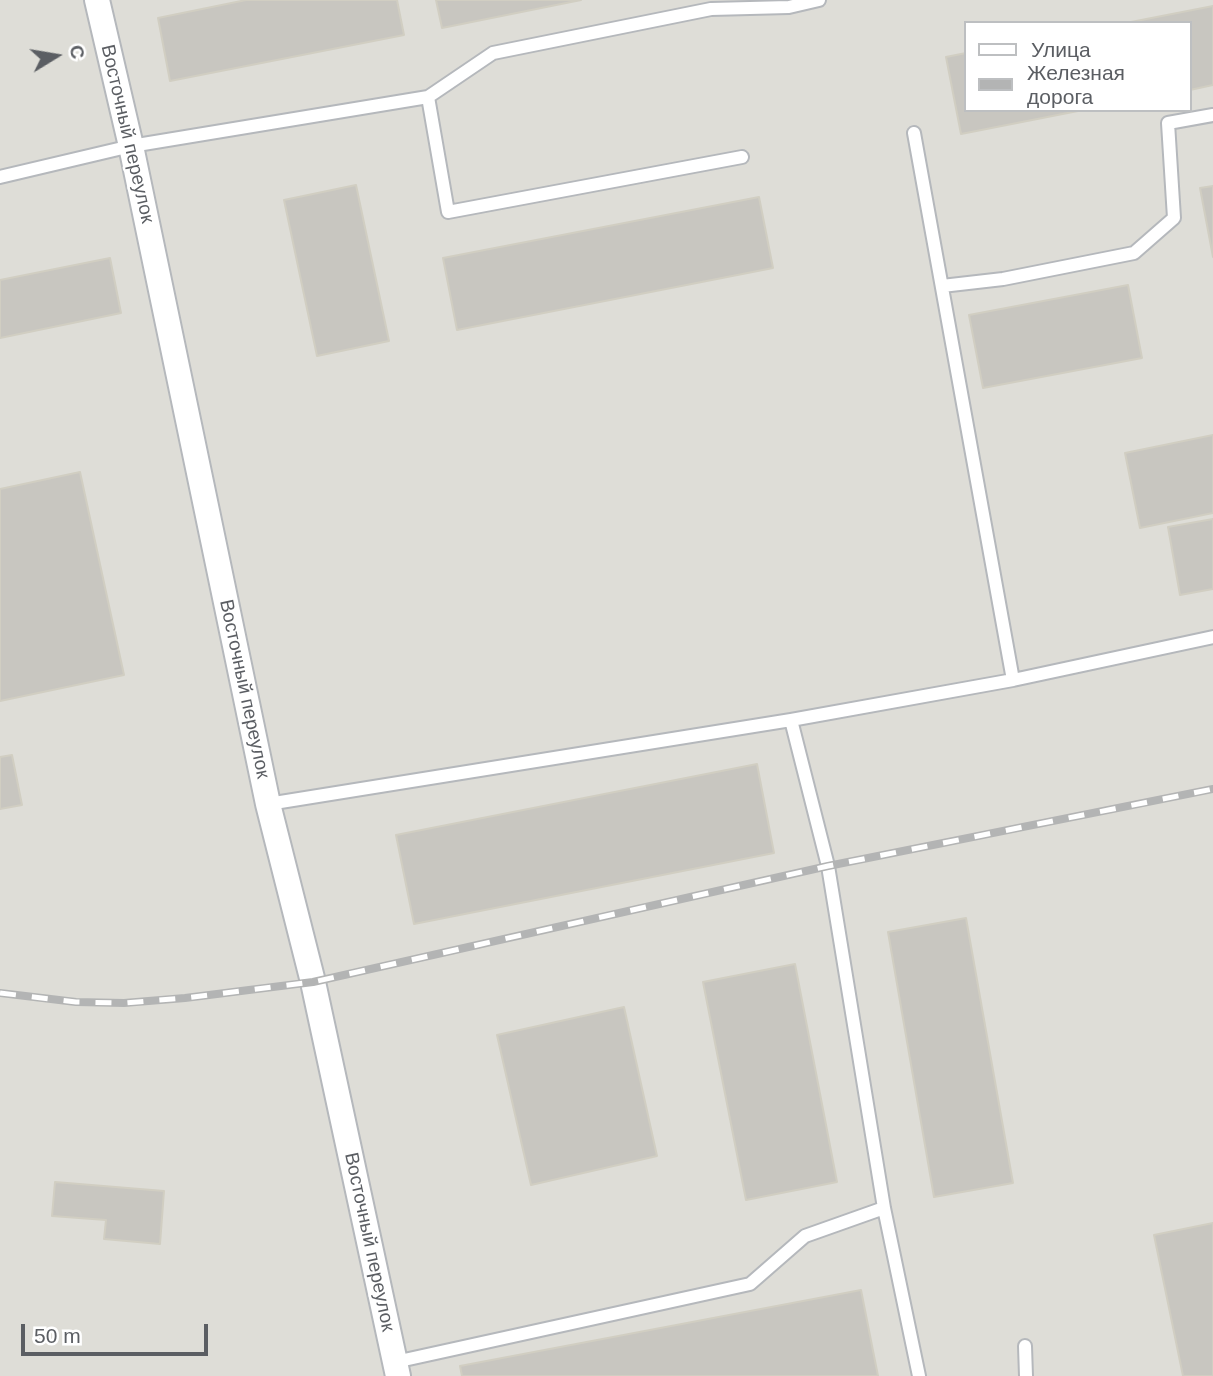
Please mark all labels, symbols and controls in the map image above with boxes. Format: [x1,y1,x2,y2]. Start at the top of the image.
north arrow [21,21,91,91]
legend [964,21,1192,112]
text: Улица [1031,38,1091,61]
text: С [65,43,89,61]
street label: Восточный переулок [95,43,159,225]
text: Железная дорога [1027,61,1125,108]
street label: Восточный переулок [214,597,274,781]
street label: Восточный переулок [339,1150,399,1334]
scale bar [24,1310,212,1354]
text: 50 m [34,1324,81,1347]

